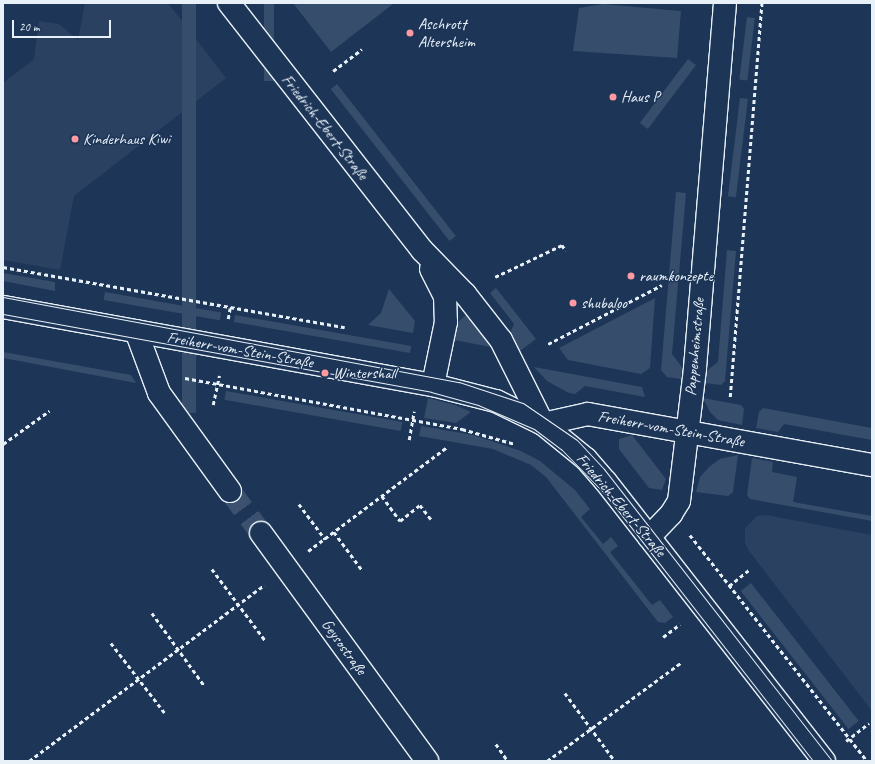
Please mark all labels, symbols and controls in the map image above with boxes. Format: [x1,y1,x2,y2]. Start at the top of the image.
scale bar [14,12,113,38]
place label: Aschrott Altersheim [418,14,475,52]
text: 20 m [19,19,39,35]
marker: Aschrott Altersheim [405,28,415,38]
street label: Friedrich-Ebert-Straße [278,70,372,184]
place label: Haus P [621,87,660,107]
marker: Haus P [608,92,618,102]
place label: Kinderhaus Kiwi [83,129,170,149]
marker: Kinderhaus Kiwi [70,134,80,144]
place label: raumkonzepte [639,266,713,286]
marker: raumkonzepte [626,271,636,281]
place label: shubaloo [581,293,627,313]
street label: Pappenheimstraße [681,297,709,397]
marker: shubaloo [568,298,578,308]
street label: Freiherr-vom-Stein-Straße [165,328,315,372]
place label: Wintershall [333,363,396,383]
marker: Wintershall [320,368,330,378]
street label: Freiherr-vom-Stein-Straße [596,407,746,451]
street label: Friedrich-Ebert-Straße [572,449,670,561]
street label: Geysostraße [317,615,371,679]

